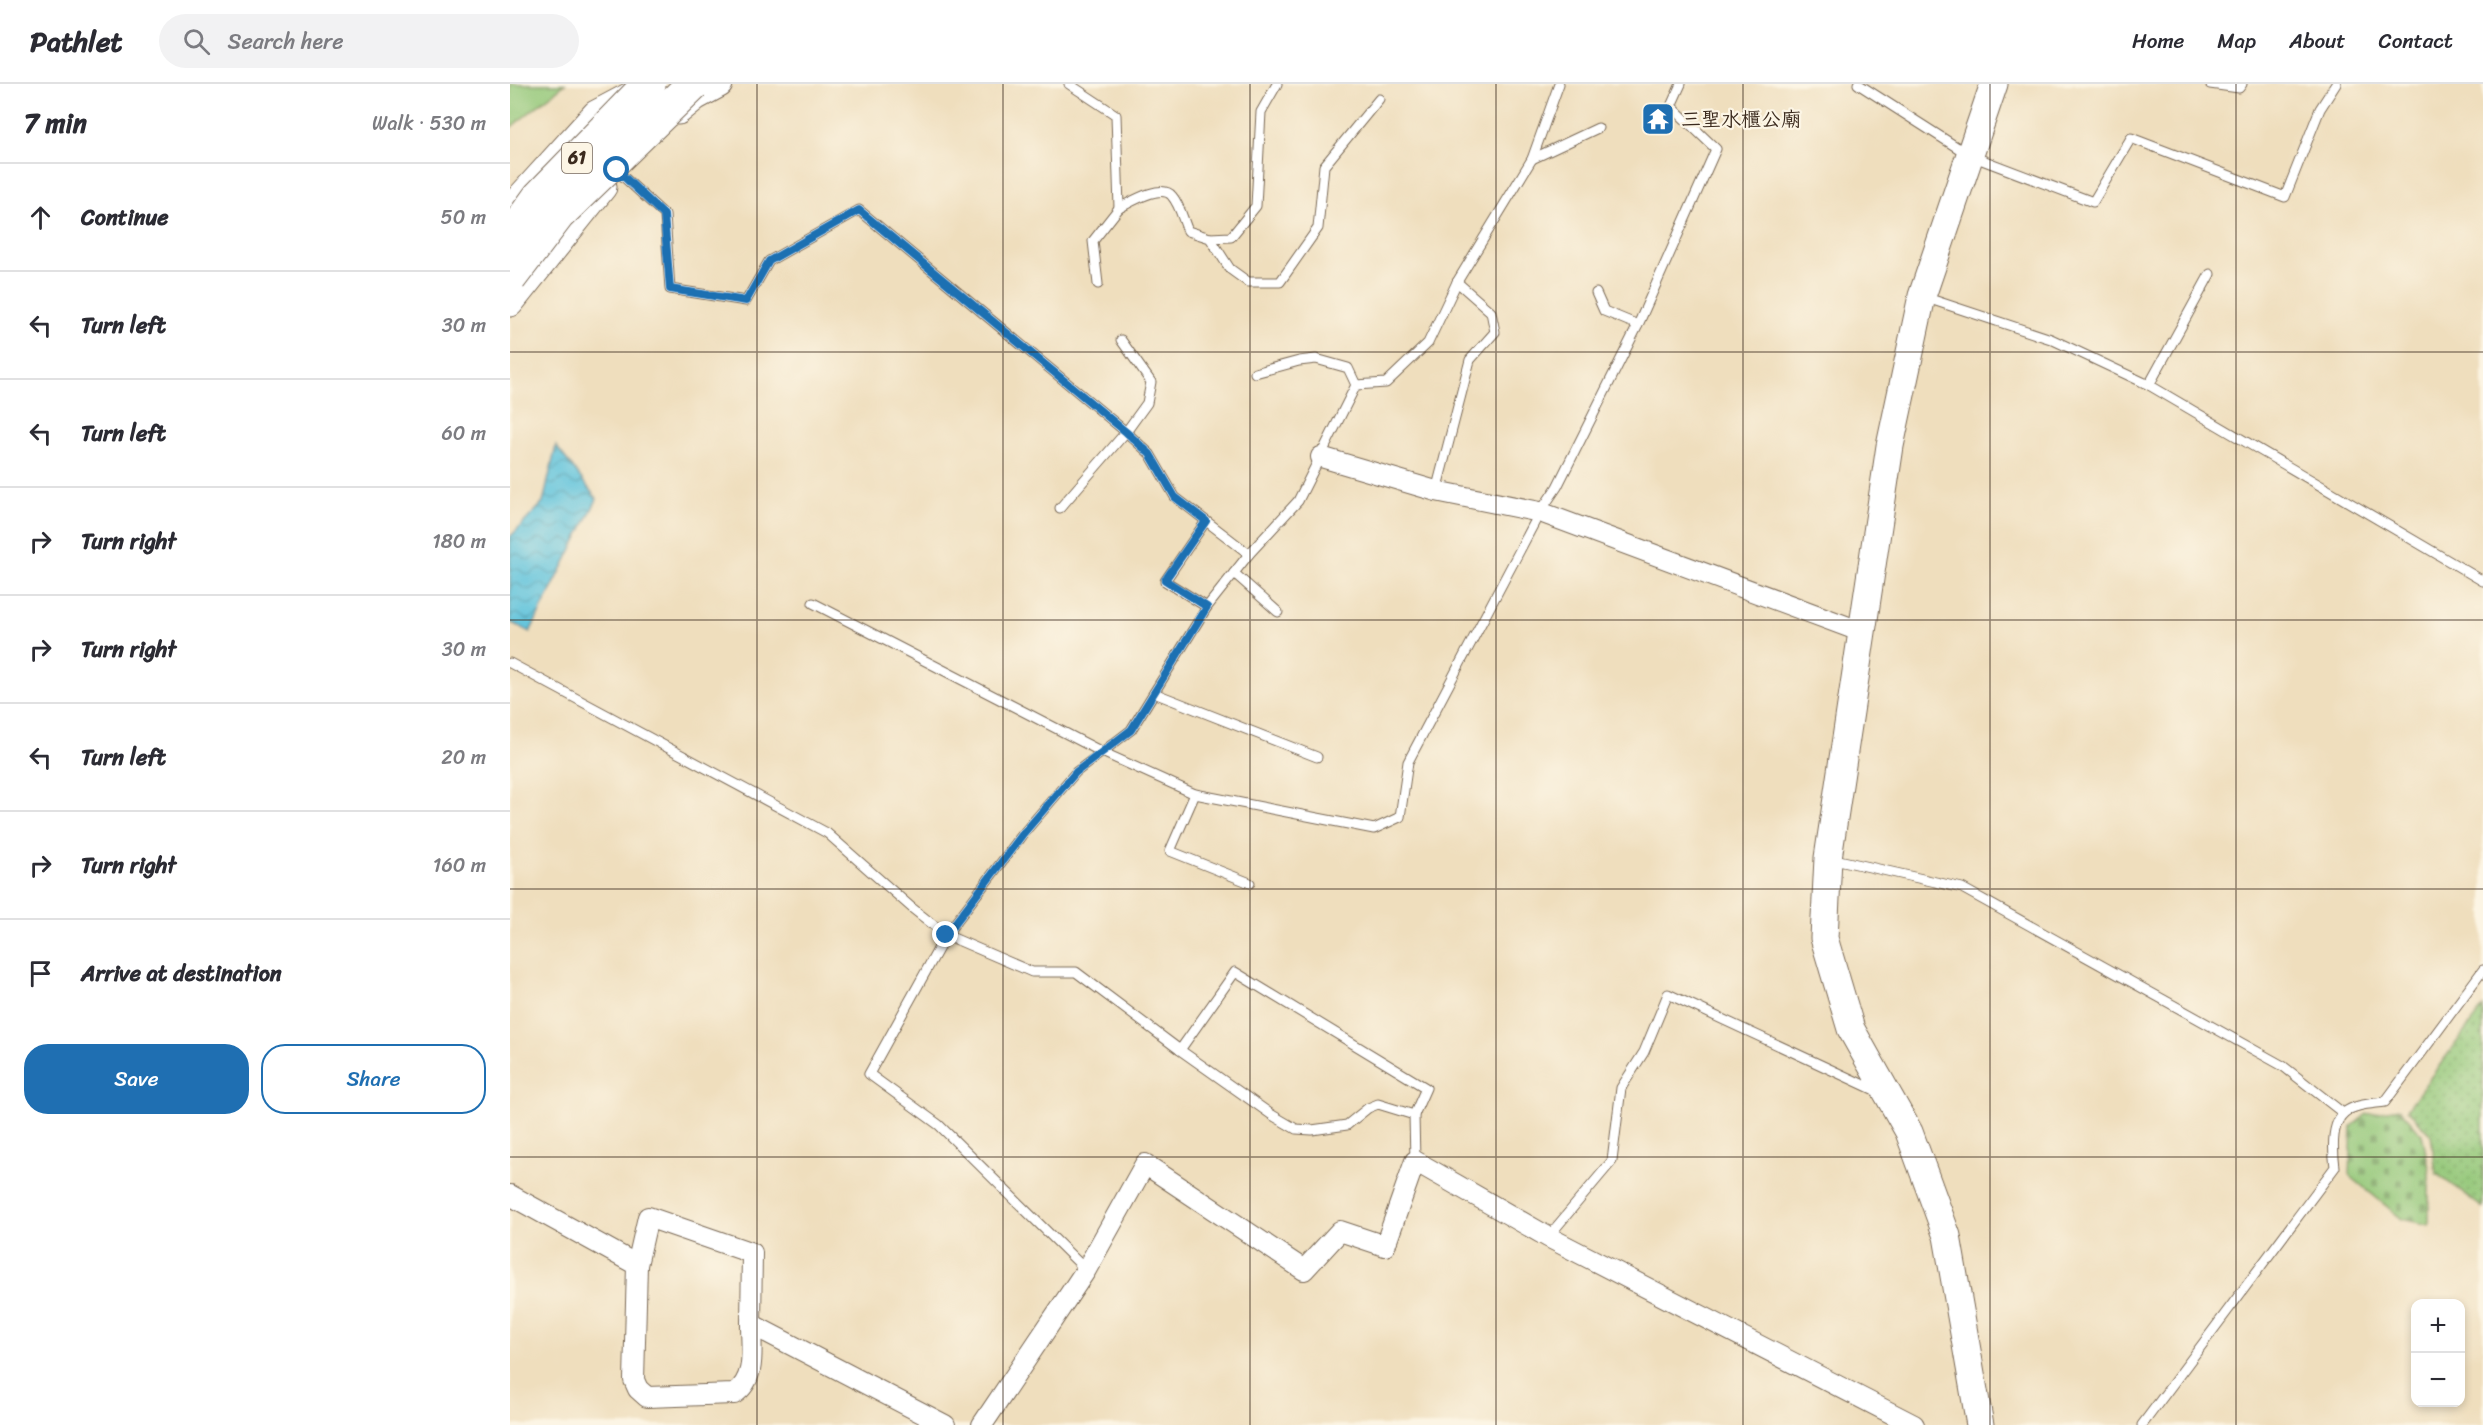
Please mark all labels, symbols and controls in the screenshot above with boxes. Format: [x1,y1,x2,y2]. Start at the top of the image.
search box [159,14,579,68]
text: Pathlet [30,17,123,66]
text: Search here [228,22,343,61]
text: Home [2132,22,2184,60]
text: Map [2217,22,2256,60]
text: About [2289,22,2346,60]
text: Contact [2379,22,2453,60]
icon: search [180,25,213,58]
text: 7 min [24,100,87,146]
temple icon: 三聖水櫃公廟 [1640,101,1676,137]
place label: 三聖水櫃公廟 [1681,102,1801,137]
text: Walk · 530 m [372,106,486,141]
road number: 61 [562,143,592,173]
route start [603,156,629,182]
text: Continue [81,198,169,237]
text: 50 m [441,200,486,235]
icon: ahead [24,201,57,234]
text: Turn left [81,306,166,345]
text: 30 m [442,308,486,343]
icon: left [24,309,57,342]
text: Turn left [81,414,166,453]
text: 60 m [441,416,486,451]
icon: left [24,417,57,450]
text: Turn right [81,522,176,561]
text: 180 m [432,524,486,559]
icon: right [24,525,57,558]
text: Turn right [81,630,176,669]
text: 30 m [442,632,486,667]
icon: right [24,633,57,666]
text: Turn left [81,738,166,777]
text: 20 m [441,740,486,775]
icon: left [24,741,57,774]
text: Turn right [81,846,176,885]
text: 160 m [433,848,486,883]
icon: right [24,849,57,882]
route end [932,921,958,947]
text: Arrive at destination [81,954,282,993]
icon: arrive [24,957,57,990]
button: Save [24,1044,249,1114]
button: Share [261,1044,486,1114]
map controls [2411,1299,2465,1407]
button: + [2411,1299,2465,1353]
button: − [2411,1353,2465,1407]

